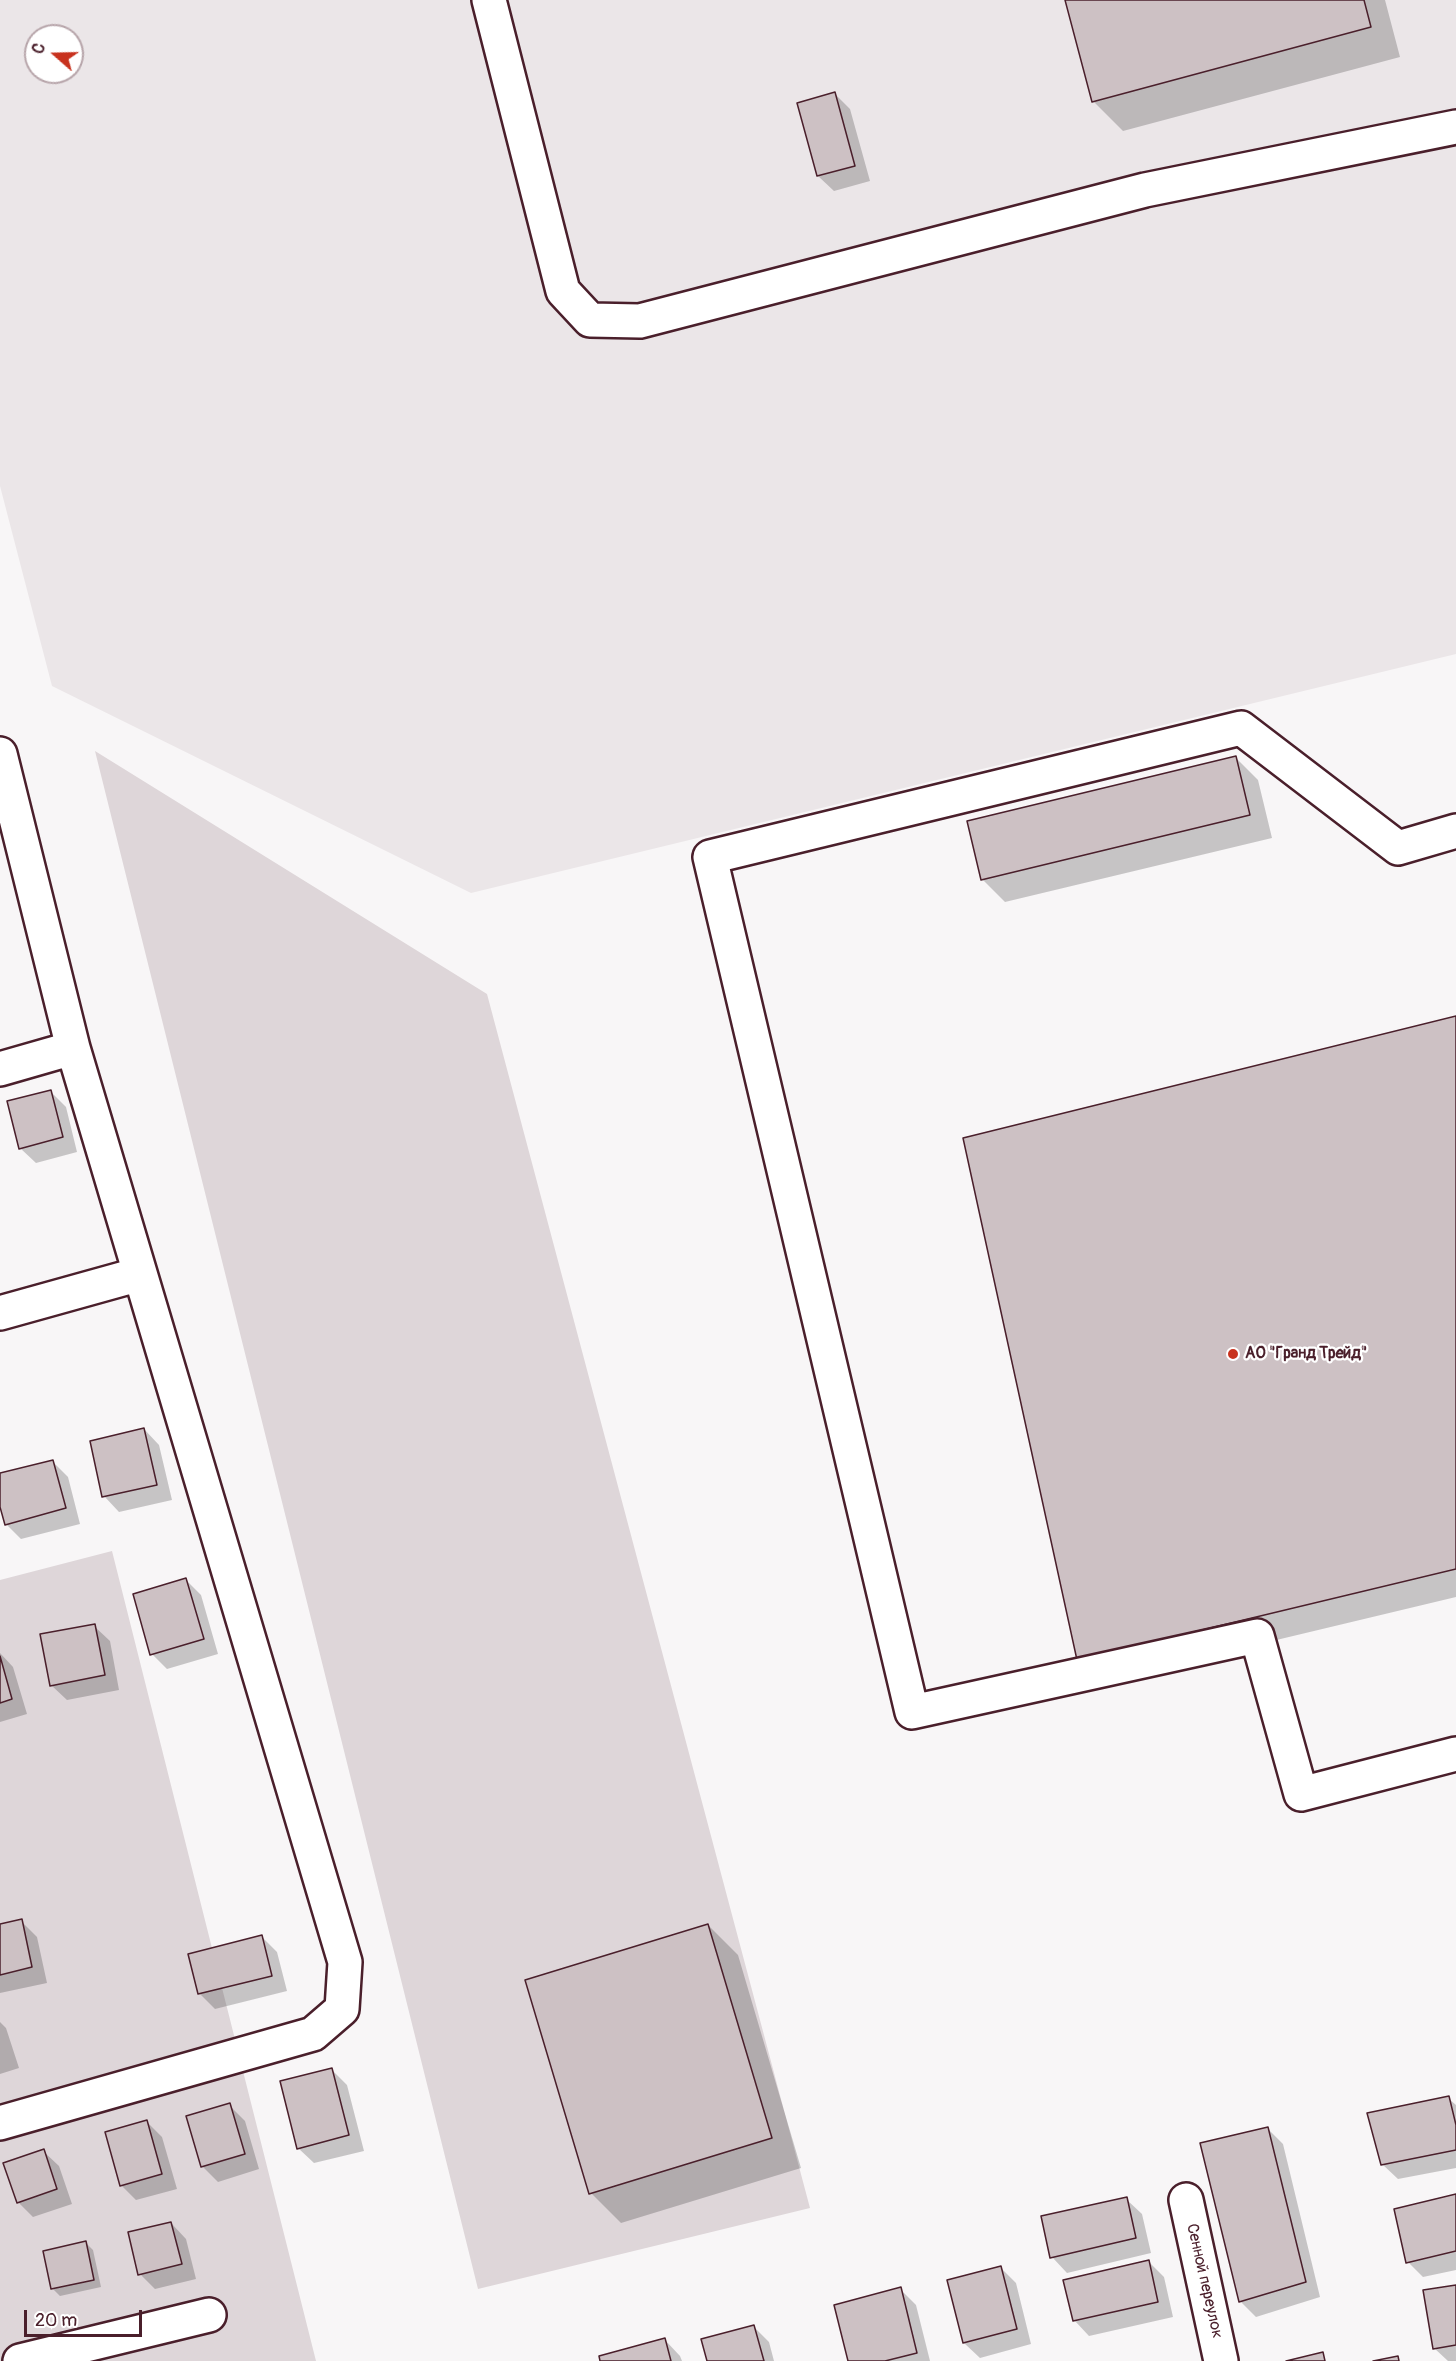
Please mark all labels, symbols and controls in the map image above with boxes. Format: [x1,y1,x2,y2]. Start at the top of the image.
north arrow [24,24,84,84]
text: С [28,40,50,57]
place label: АО "Гранд Трейд" [1245,1344,1367,1364]
marker: АО "Гранд Трейд" [1226,1347,1240,1361]
street label: Сенной переулок [1181,2222,1227,2340]
scale bar [27,2298,146,2336]
text: 20 m [35,2309,77,2332]

